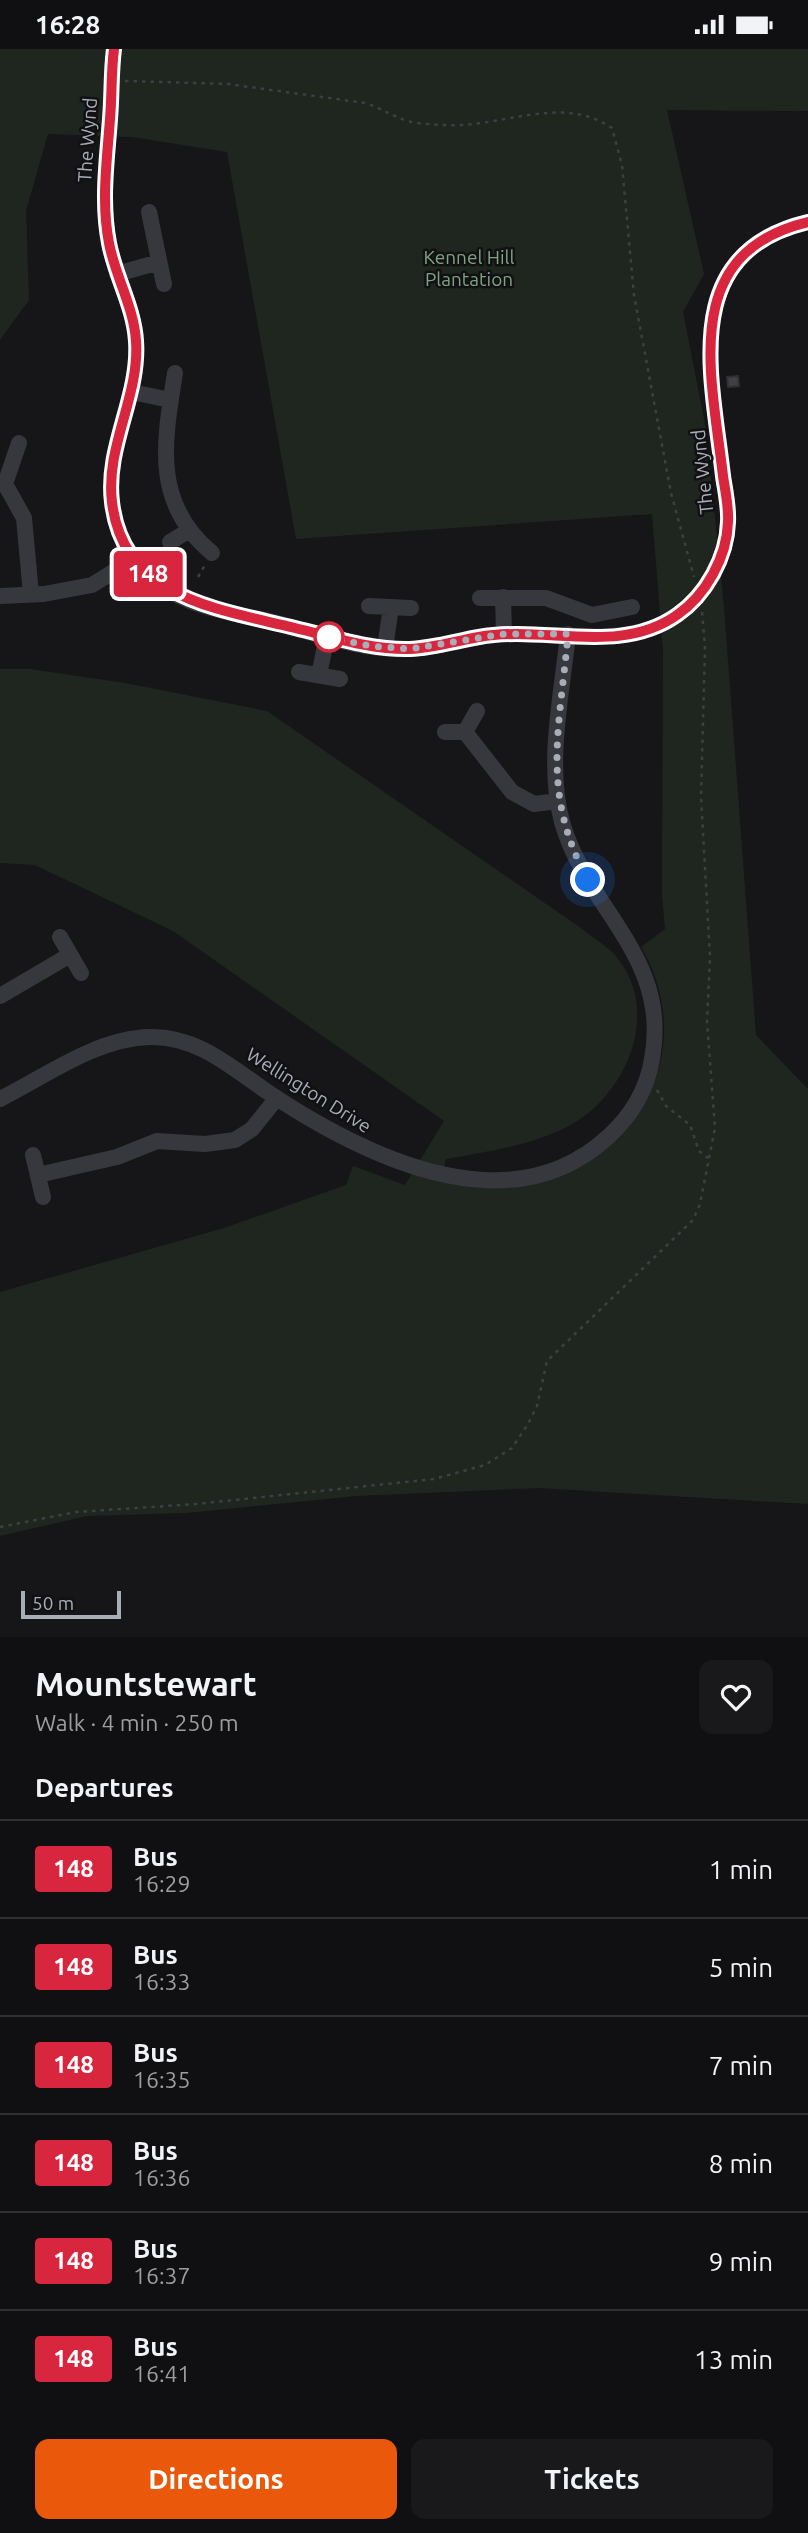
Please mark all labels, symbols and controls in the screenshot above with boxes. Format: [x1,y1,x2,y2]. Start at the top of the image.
text: 16:28 [35,10,100,39]
street label: The Wynd [73,97,101,183]
park label: Kennel Hill Plantation [423,246,515,290]
street label: The Wynd [687,429,717,515]
line badge: 148 [108,551,188,597]
text: 148 [128,560,168,587]
unlabelled marker [314,622,344,652]
your location [570,862,605,897]
street label: Wellington Drive [243,1043,375,1137]
scale bar [21,1588,121,1620]
text: 50 m [32,1592,74,1614]
button: heart [699,1660,773,1734]
text: Mountstewart [35,1665,257,1702]
text: Walk · 4 min · 250 m [35,1710,239,1735]
text: Departures [35,1773,173,1802]
text: Bus [133,1842,178,1871]
text: 148 [53,1855,94,1882]
text: 1 min [709,1855,773,1884]
text: 16:29 [133,1871,191,1896]
text: Bus [133,1940,178,1969]
text: 148 [53,1953,94,1980]
text: 5 min [709,1953,773,1982]
text: 16:33 [133,1969,191,1994]
text: Bus [133,2038,178,2067]
text: 148 [53,2051,94,2078]
text: 7 min [709,2051,773,2080]
text: 16:35 [133,2067,191,2092]
text: Bus [133,2136,178,2165]
text: 148 [53,2149,94,2176]
text: 8 min [709,2149,773,2178]
text: 16:36 [133,2165,191,2190]
text: Bus [133,2234,178,2263]
text: 148 [53,2247,94,2274]
text: 9 min [709,2247,773,2276]
text: 16:37 [133,2263,191,2288]
text: Bus [133,2332,178,2361]
text: 148 [53,2345,94,2372]
text: 13 min [694,2345,773,2374]
text: 16:41 [133,2361,191,2386]
button: Directions [35,2439,397,2519]
button: Tickets [411,2439,773,2519]

